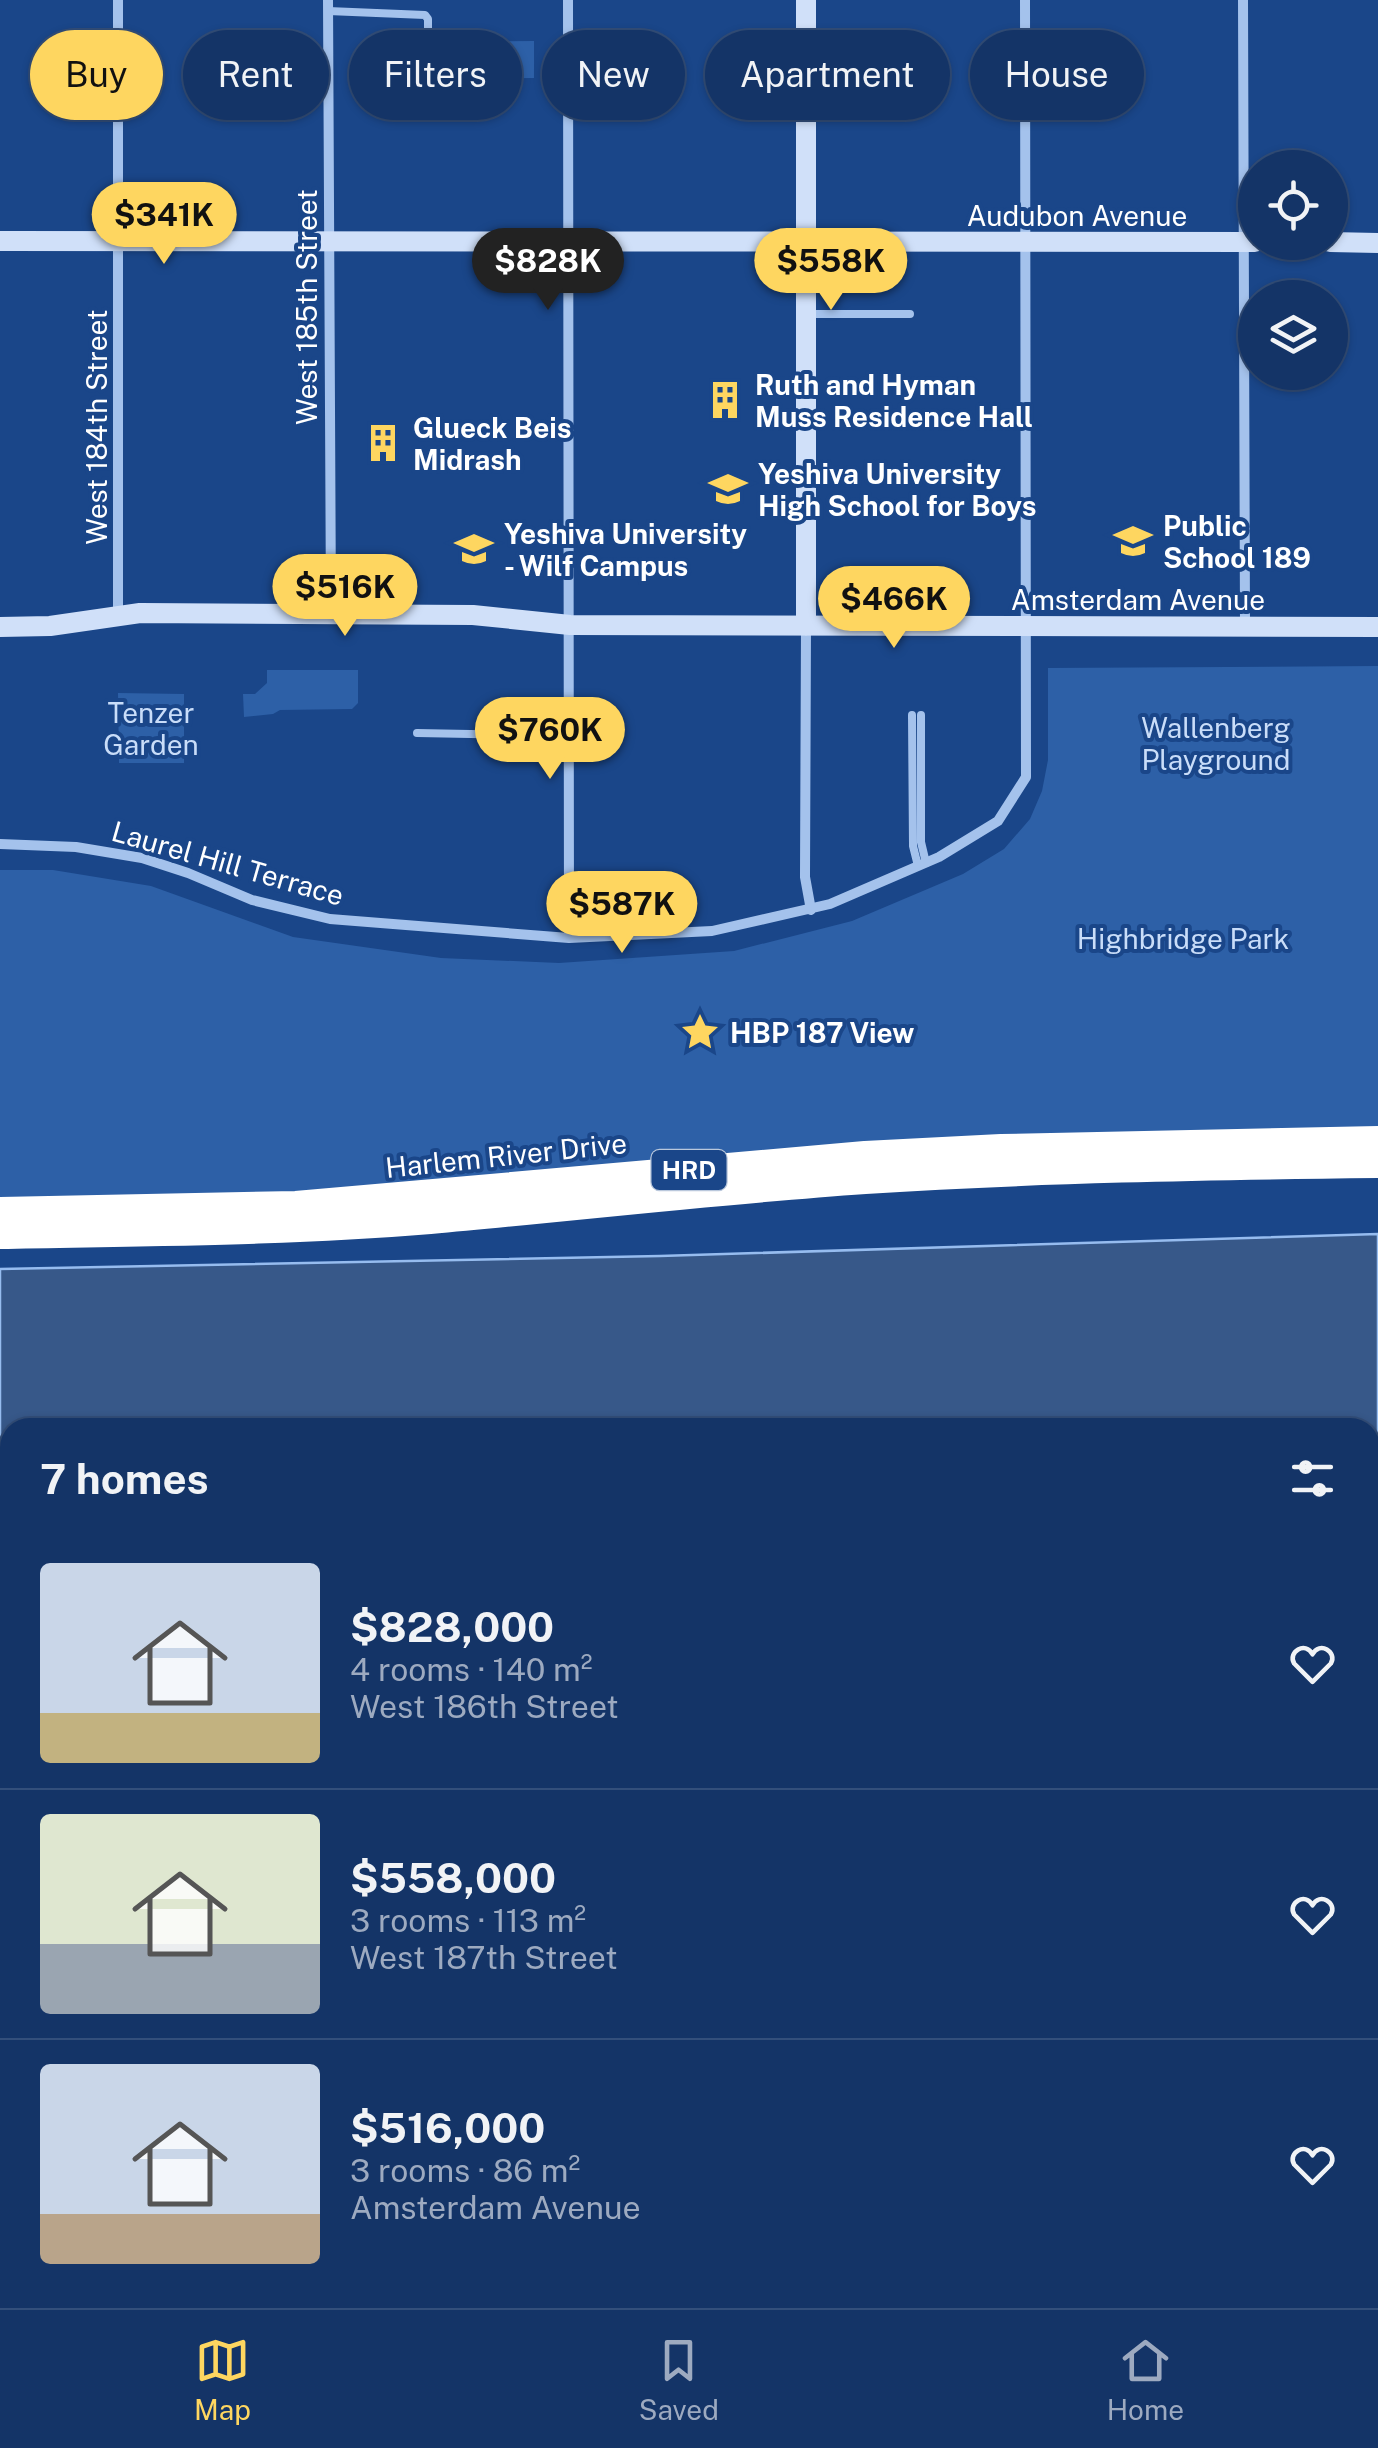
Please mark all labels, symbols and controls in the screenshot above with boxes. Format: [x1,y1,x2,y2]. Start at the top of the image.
chip: Buy [30,30,163,120]
chip: Rent [183,30,329,120]
chip: Filters [349,30,522,120]
chip: New [542,30,685,120]
chip: Apartment [705,30,950,120]
chip: House [970,30,1144,120]
map controls [1238,150,1348,390]
button: locate [1238,150,1348,260]
pin: $341K [94,182,234,267]
street label: West 185th Street [290,189,323,425]
text: $341K [114,196,214,233]
street label: Audubon Avenue [967,199,1187,232]
pin: $828K [478,228,618,313]
pin: $558K [761,228,901,313]
text: $828K [494,242,602,279]
text: $558K [776,242,886,279]
button: layers [1238,280,1348,390]
street label: West 184th Street [80,309,113,545]
place label: Ruth and Hyman Muss Residence Hall [755,368,1033,433]
building icon: Ruth and Hyman Muss Residence Hall [704,379,746,421]
place label: Glueck Beis Midrash [413,411,572,476]
building icon: Glueck Beis Midrash [362,422,404,464]
place label: Yeshiva University High School for Boys [758,457,1036,522]
school or university icon: Yeshiva University High School for Boys [707,468,749,510]
place label: Public School 189 [1163,509,1311,574]
place label: Yeshiva University - Wilf Campus [504,517,747,582]
school or university icon: Public School 189 [1112,520,1154,562]
school or university icon: Yeshiva University - Wilf Campus [453,528,495,570]
pin: $516K [275,554,415,639]
pin: $466K [824,566,964,651]
text: $516K [294,568,396,605]
text: $466K [840,580,948,617]
street label: Amsterdam Avenue [1011,583,1265,616]
park label: Tenzer Garden [103,696,199,761]
pin: $760K [480,697,620,782]
text: $760K [497,711,603,748]
park label: Wallenberg Playground [1141,711,1291,776]
street label: Laurel Hill Terrace [108,814,348,912]
pin: $587K [552,871,692,956]
text: $587K [568,885,676,922]
park label: Highbridge Park [1077,922,1289,955]
place icon: HBP 187 View [679,1011,721,1053]
place label: HBP 187 View [730,1016,914,1049]
street label: Harlem River Drive [384,1126,628,1184]
road number: HRD [652,1150,726,1190]
icon: filters [1285,1451,1340,1506]
text: 7 homes [40,1454,209,1503]
text: $828,000 [350,1602,554,1651]
icon: home [120,1603,240,1723]
icon: heart [1285,1636,1340,1691]
text: 4 rooms · 140 m² [350,1651,593,1688]
text: West 186th Street [350,1688,619,1725]
text: $558,000 [350,1853,556,1902]
icon: home [120,1854,240,1974]
icon: heart [1285,1887,1340,1942]
text: 3 rooms · 113 m² [350,1902,586,1939]
text: West 187th Street [350,1939,618,1976]
text: $516,000 [350,2103,545,2152]
icon: home [120,2104,240,2224]
icon: heart [1285,2137,1340,2192]
text: 3 rooms · 86 m² [350,2152,580,2189]
text: Amsterdam Avenue [350,2189,641,2226]
tab: Map [194,2333,251,2426]
tab: Saved [639,2333,719,2426]
tab: Home [1107,2333,1184,2426]

